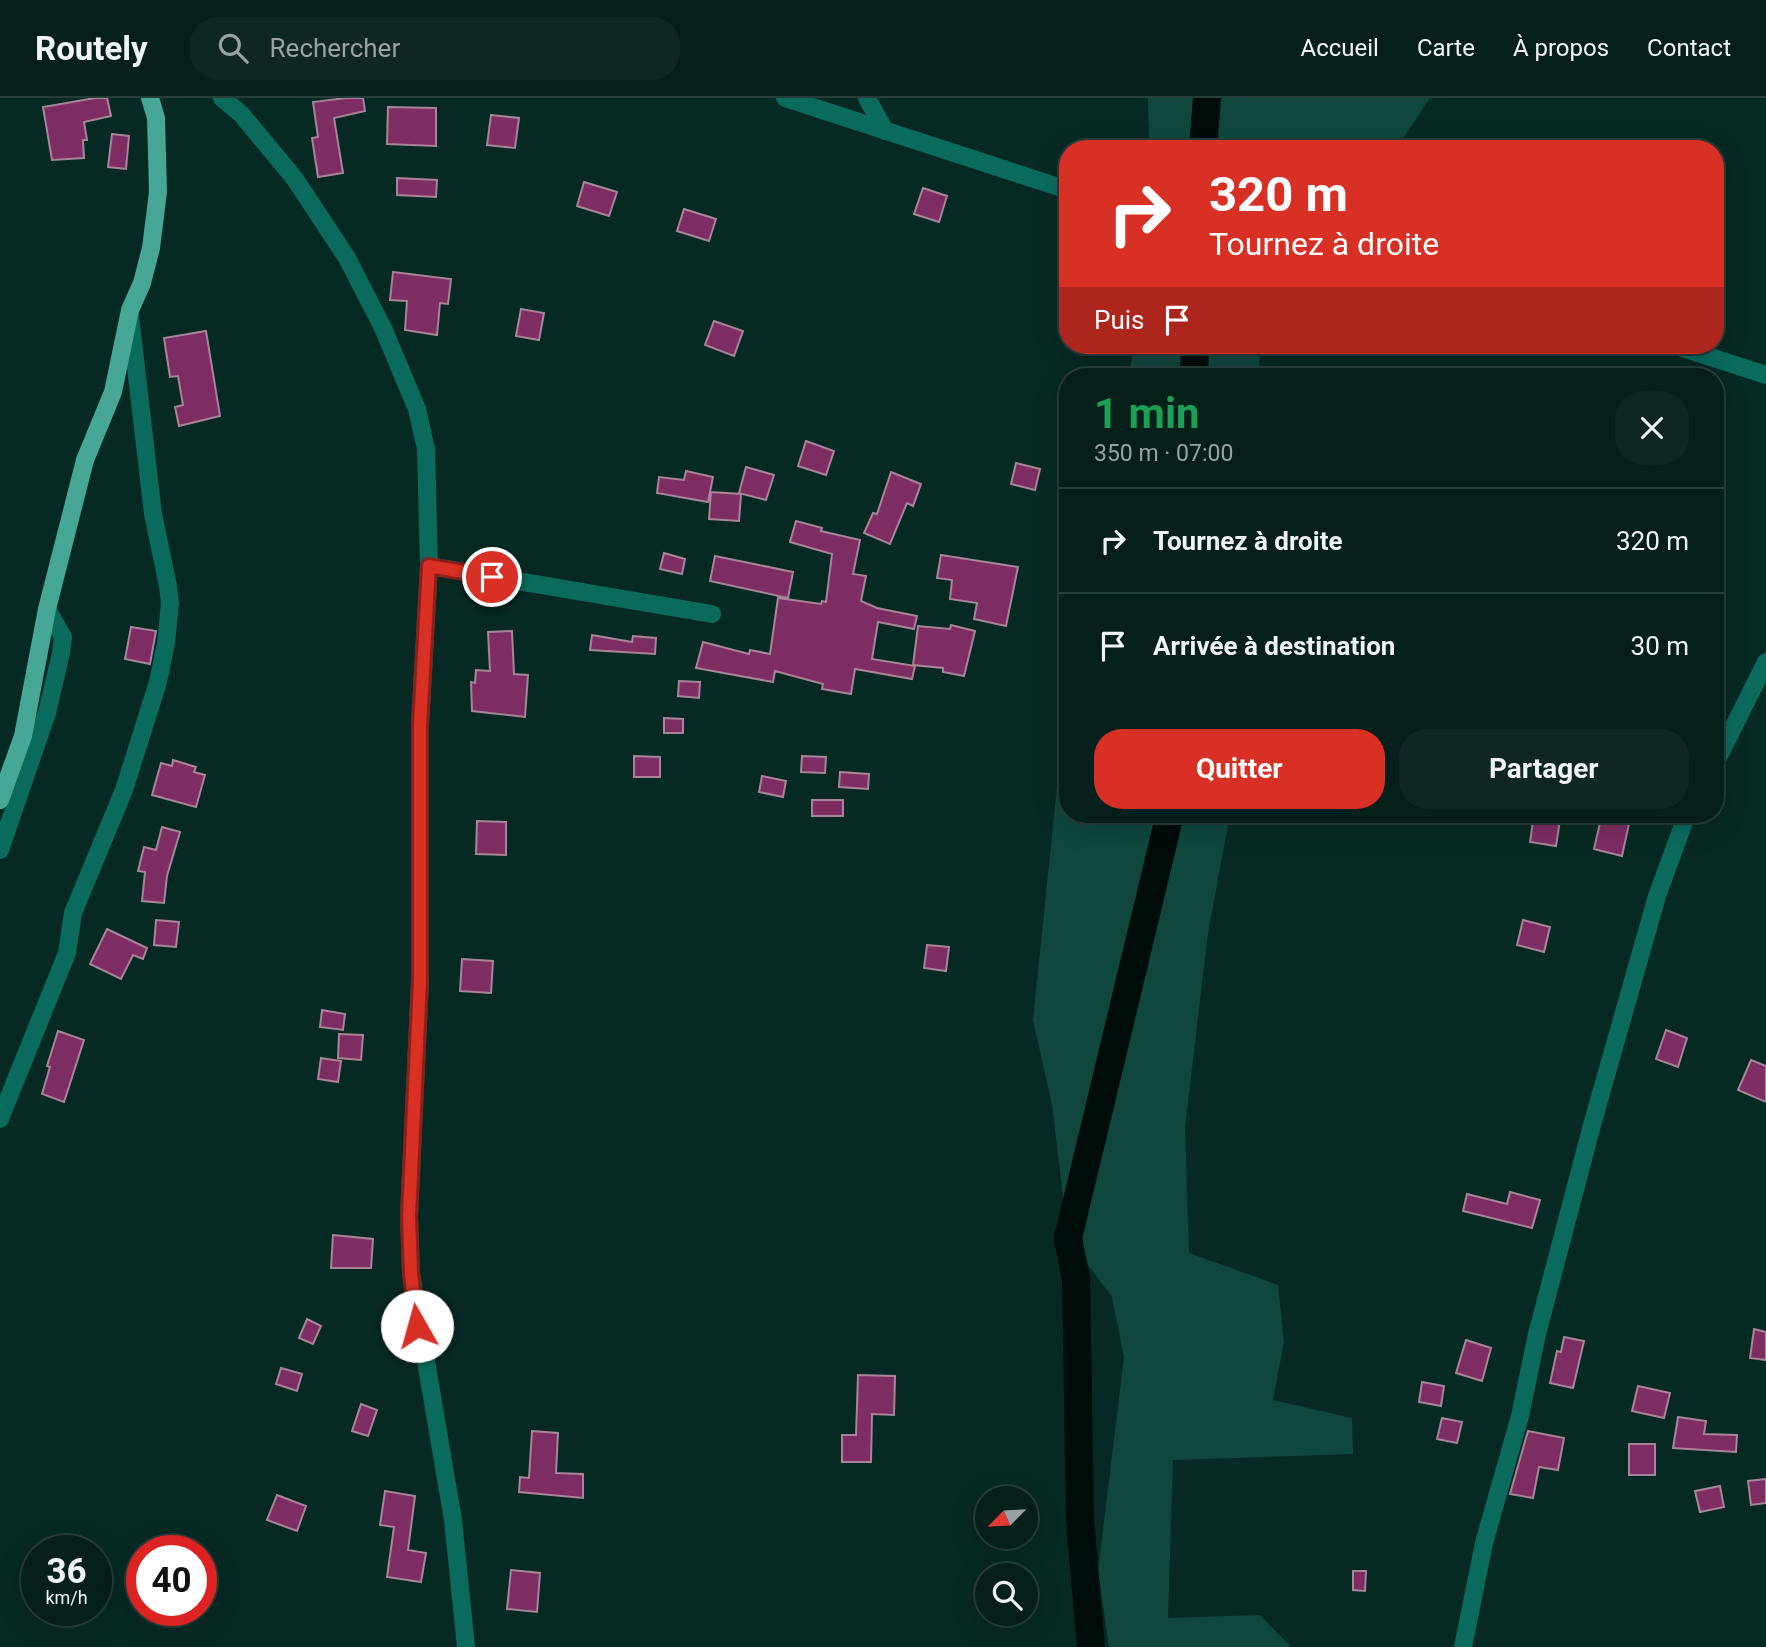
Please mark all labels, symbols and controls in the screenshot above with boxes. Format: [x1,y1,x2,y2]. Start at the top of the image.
search box [190,17,680,80]
text: Routely [35,29,148,68]
icon: search [214,29,252,67]
text: Rechercher [270,33,400,63]
text: Accueil [1300,34,1379,62]
text: Carte [1417,34,1475,62]
text: À propos [1513,34,1609,62]
text: Contact [1647,34,1731,62]
text: 320 m [1209,166,1348,223]
icon: right [1094,168,1185,259]
text: Tournez à droite [1209,225,1439,263]
icon: arrive [1158,301,1196,339]
text: Puis [1094,305,1144,335]
text: 1 min [1094,389,1200,438]
button: close [1615,391,1689,465]
text: 350 m · 07:00 [1094,440,1233,467]
icon: right [1094,522,1132,560]
text: Tournez à droite [1153,526,1343,556]
text: 320 m [1616,526,1689,556]
pin [462,547,522,607]
icon: arrive [473,558,511,596]
icon: arrive [1094,627,1132,665]
text: Arrivée à destination [1153,631,1395,661]
text: 30 m [1631,631,1689,661]
button: Quitter [1094,729,1385,809]
button: Partager [1399,729,1689,809]
position arrow [380,1289,454,1363]
north arrow [975,1486,1038,1549]
map controls [975,1486,1038,1626]
speed limit sign: 40 [126,1535,217,1626]
text: 36 [46,1551,87,1592]
button: search [975,1563,1038,1626]
text: km/h [45,1587,88,1608]

